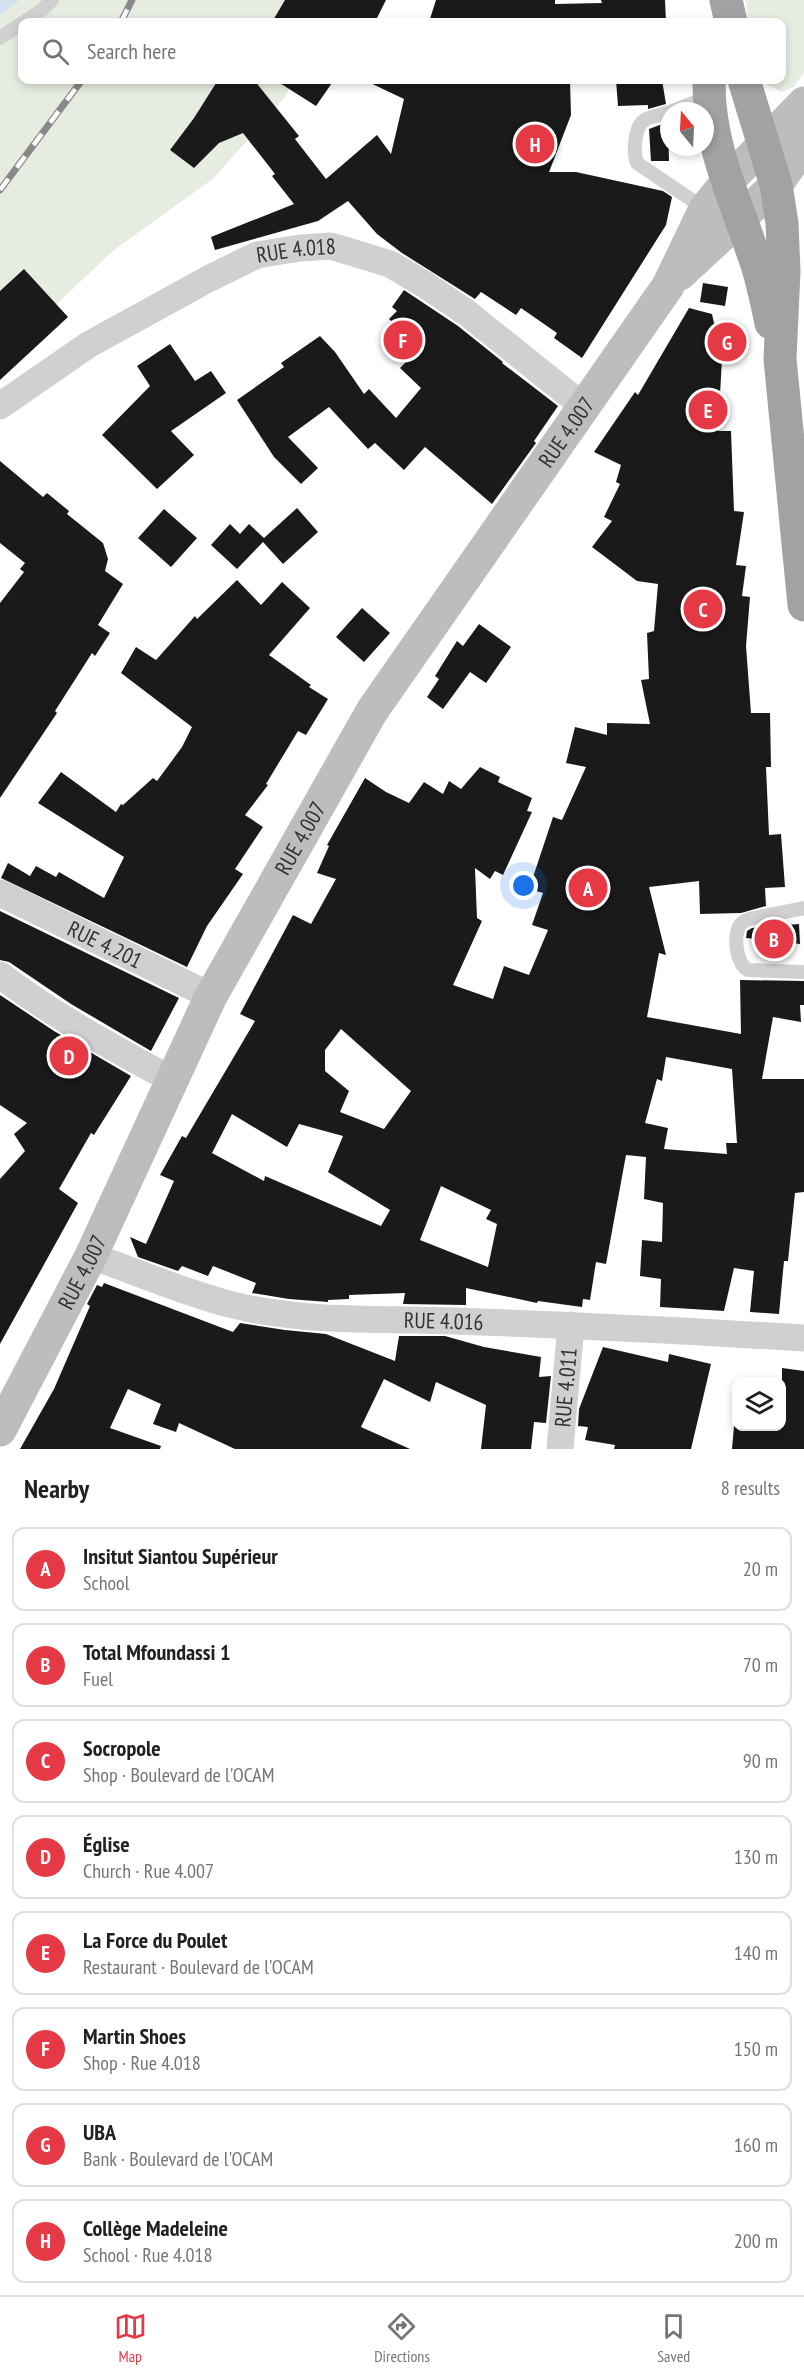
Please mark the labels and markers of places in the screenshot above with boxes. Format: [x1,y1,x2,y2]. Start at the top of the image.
pin: H [516,122,554,166]
pin: F [384,318,422,362]
pin: G [708,320,746,364]
pin: E [688,388,728,432]
pin: C [684,586,722,632]
pin: A [568,866,608,910]
pin: B [754,916,794,962]
pin: D [50,1034,88,1078]

